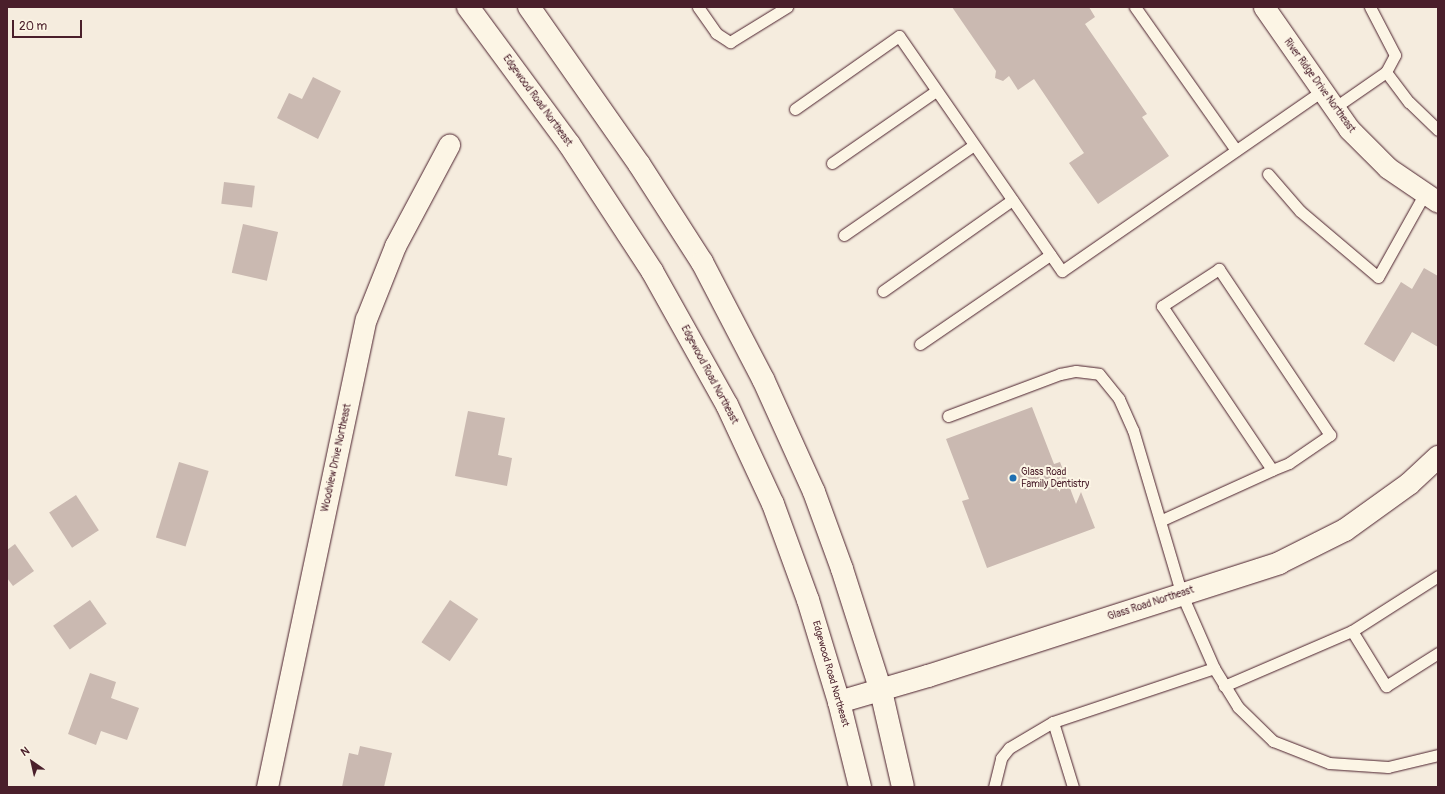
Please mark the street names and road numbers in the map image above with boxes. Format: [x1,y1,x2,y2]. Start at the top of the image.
street label: River Ridge Drive Northeast [1281,37,1357,135]
street label: Edgewood Road Northeast [500,53,574,149]
street label: Edgewood Road Northeast [678,324,740,426]
street label: Woodview Drive Northeast [320,403,354,513]
street label: Glass Road Northeast [1106,584,1196,624]
street label: Edgewood Road Northeast [809,620,851,728]

